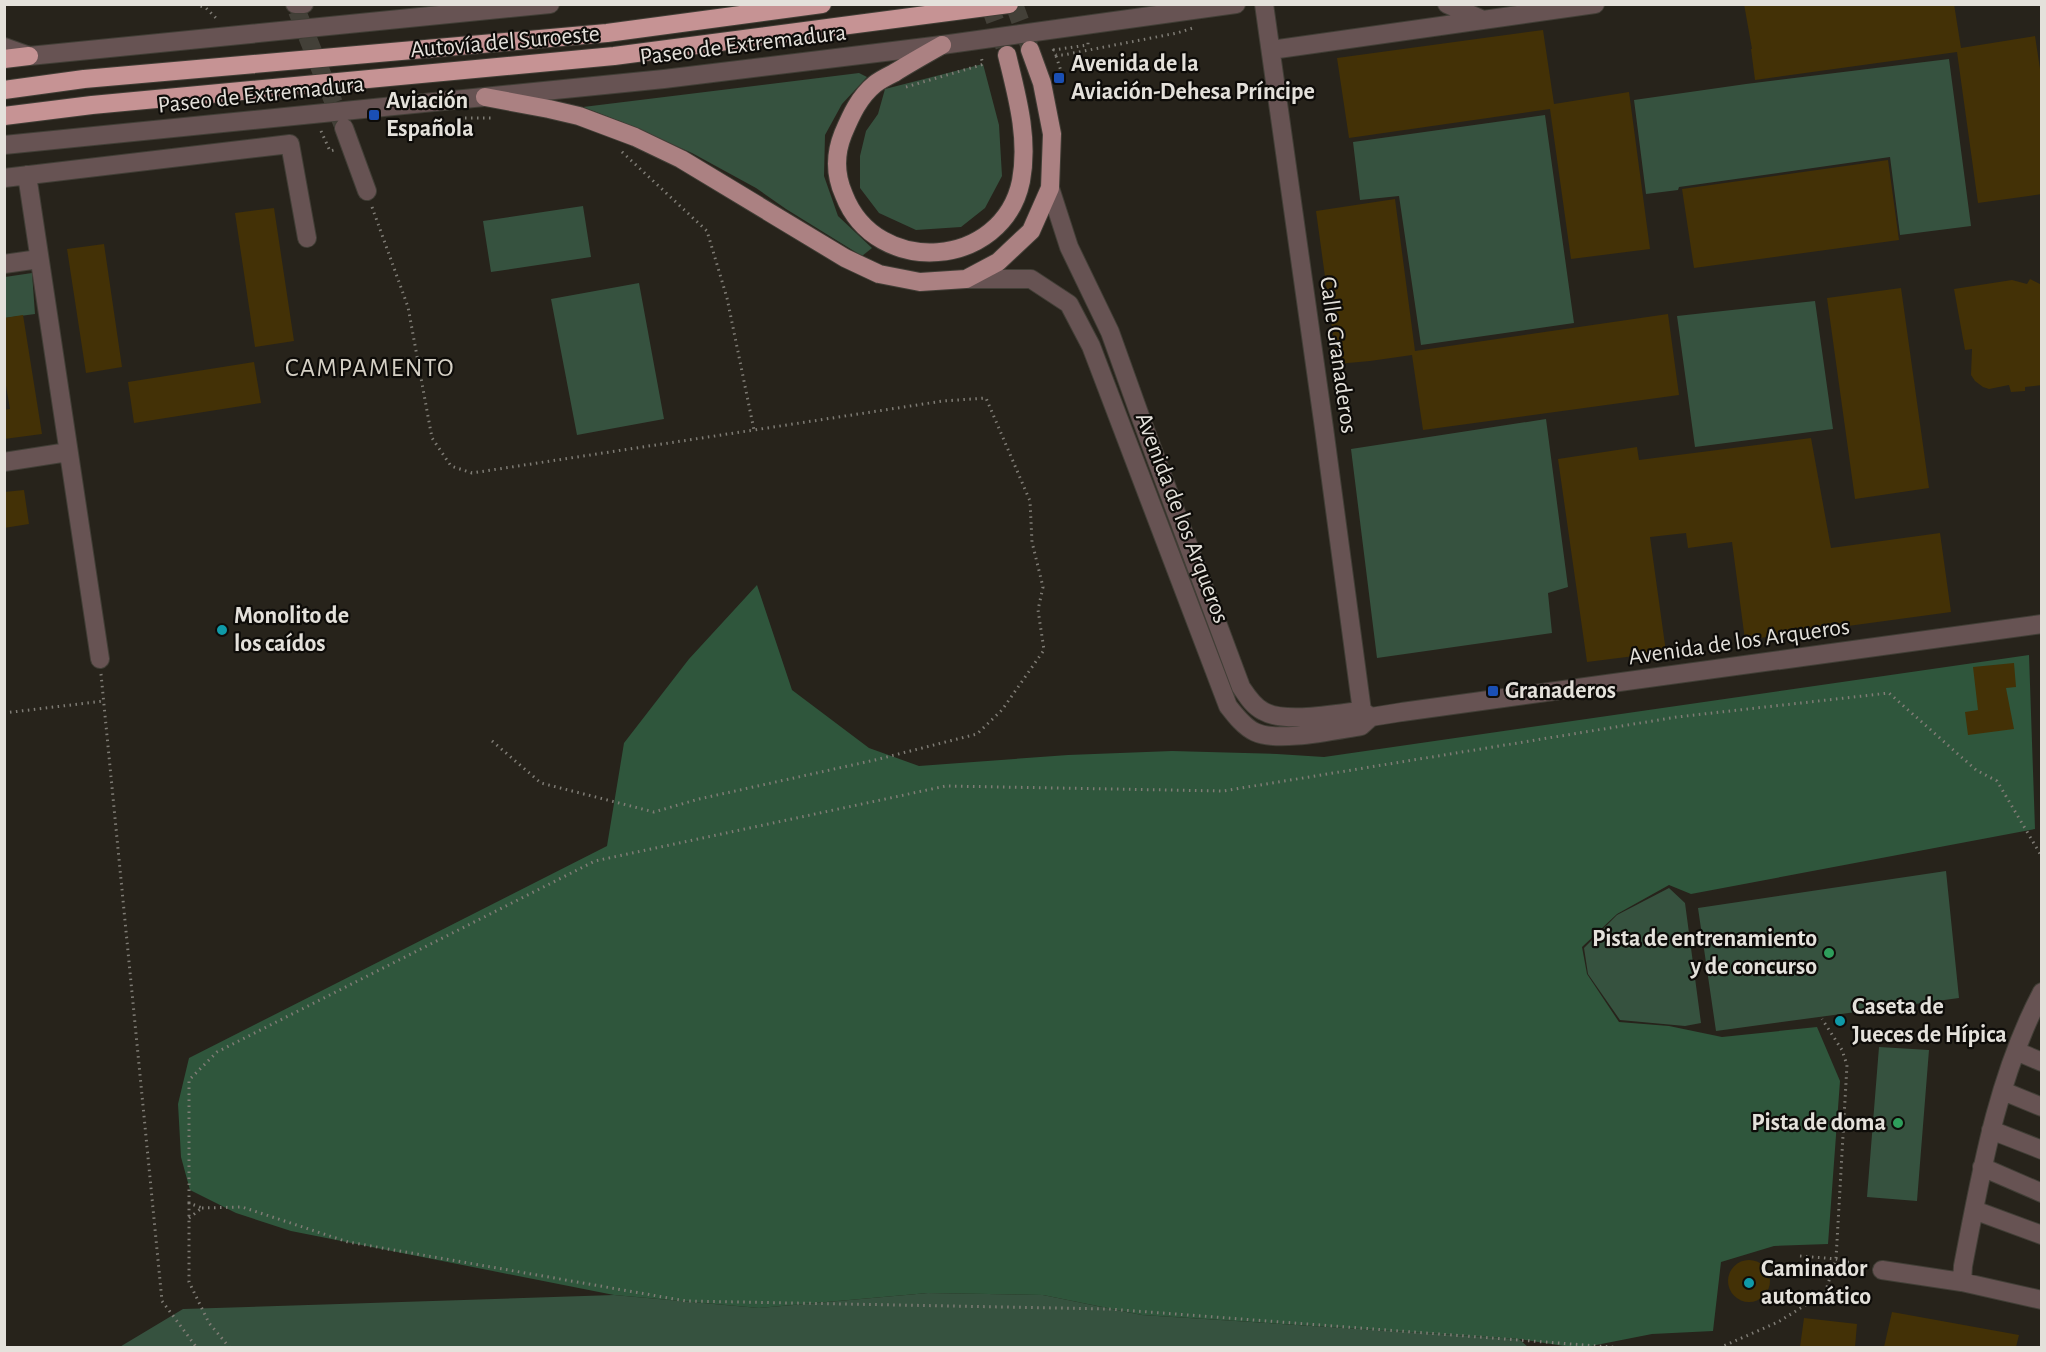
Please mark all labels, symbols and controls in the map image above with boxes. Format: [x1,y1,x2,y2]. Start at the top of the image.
street label: Paseo de Extremadura [638,20,848,70]
street label: Autovía del Suroeste [409,22,601,62]
place label: Avenida de la Aviación-Dehesa Príncipe [1071,52,1315,104]
marker: Avenida de la Aviación-Dehesa Príncipe [1052,71,1066,85]
street label: Paseo de Extremadura [156,72,366,118]
place label: Aviación Española [386,89,474,141]
marker: Aviación Española [367,108,381,122]
street label: Calle Granaderos [1315,275,1361,435]
district label: CAMPAMENTO [285,355,455,381]
street label: Avenida de los Arqueros [1131,409,1233,627]
place label: Monolito de los caídos [234,604,349,656]
street label: Avenida de los Arqueros [1627,615,1851,669]
marker: Monolito de los caídos [215,623,229,637]
place label: Granaderos [1505,679,1616,703]
marker: Granaderos [1486,684,1500,698]
place label: Pista de entrenamiento y de concurso [1592,927,1817,979]
marker: Pista de entrenamiento y de concurso [1822,946,1836,960]
place label: Caseta de Jueces de Hípica [1852,995,2007,1047]
marker: Caseta de Jueces de Hípica [1833,1014,1847,1028]
place label: Pista de doma [1751,1111,1886,1135]
marker: Pista de doma [1891,1116,1905,1130]
place label: Caminador automático [1761,1257,1871,1309]
marker: Caminador automático [1742,1276,1756,1290]

